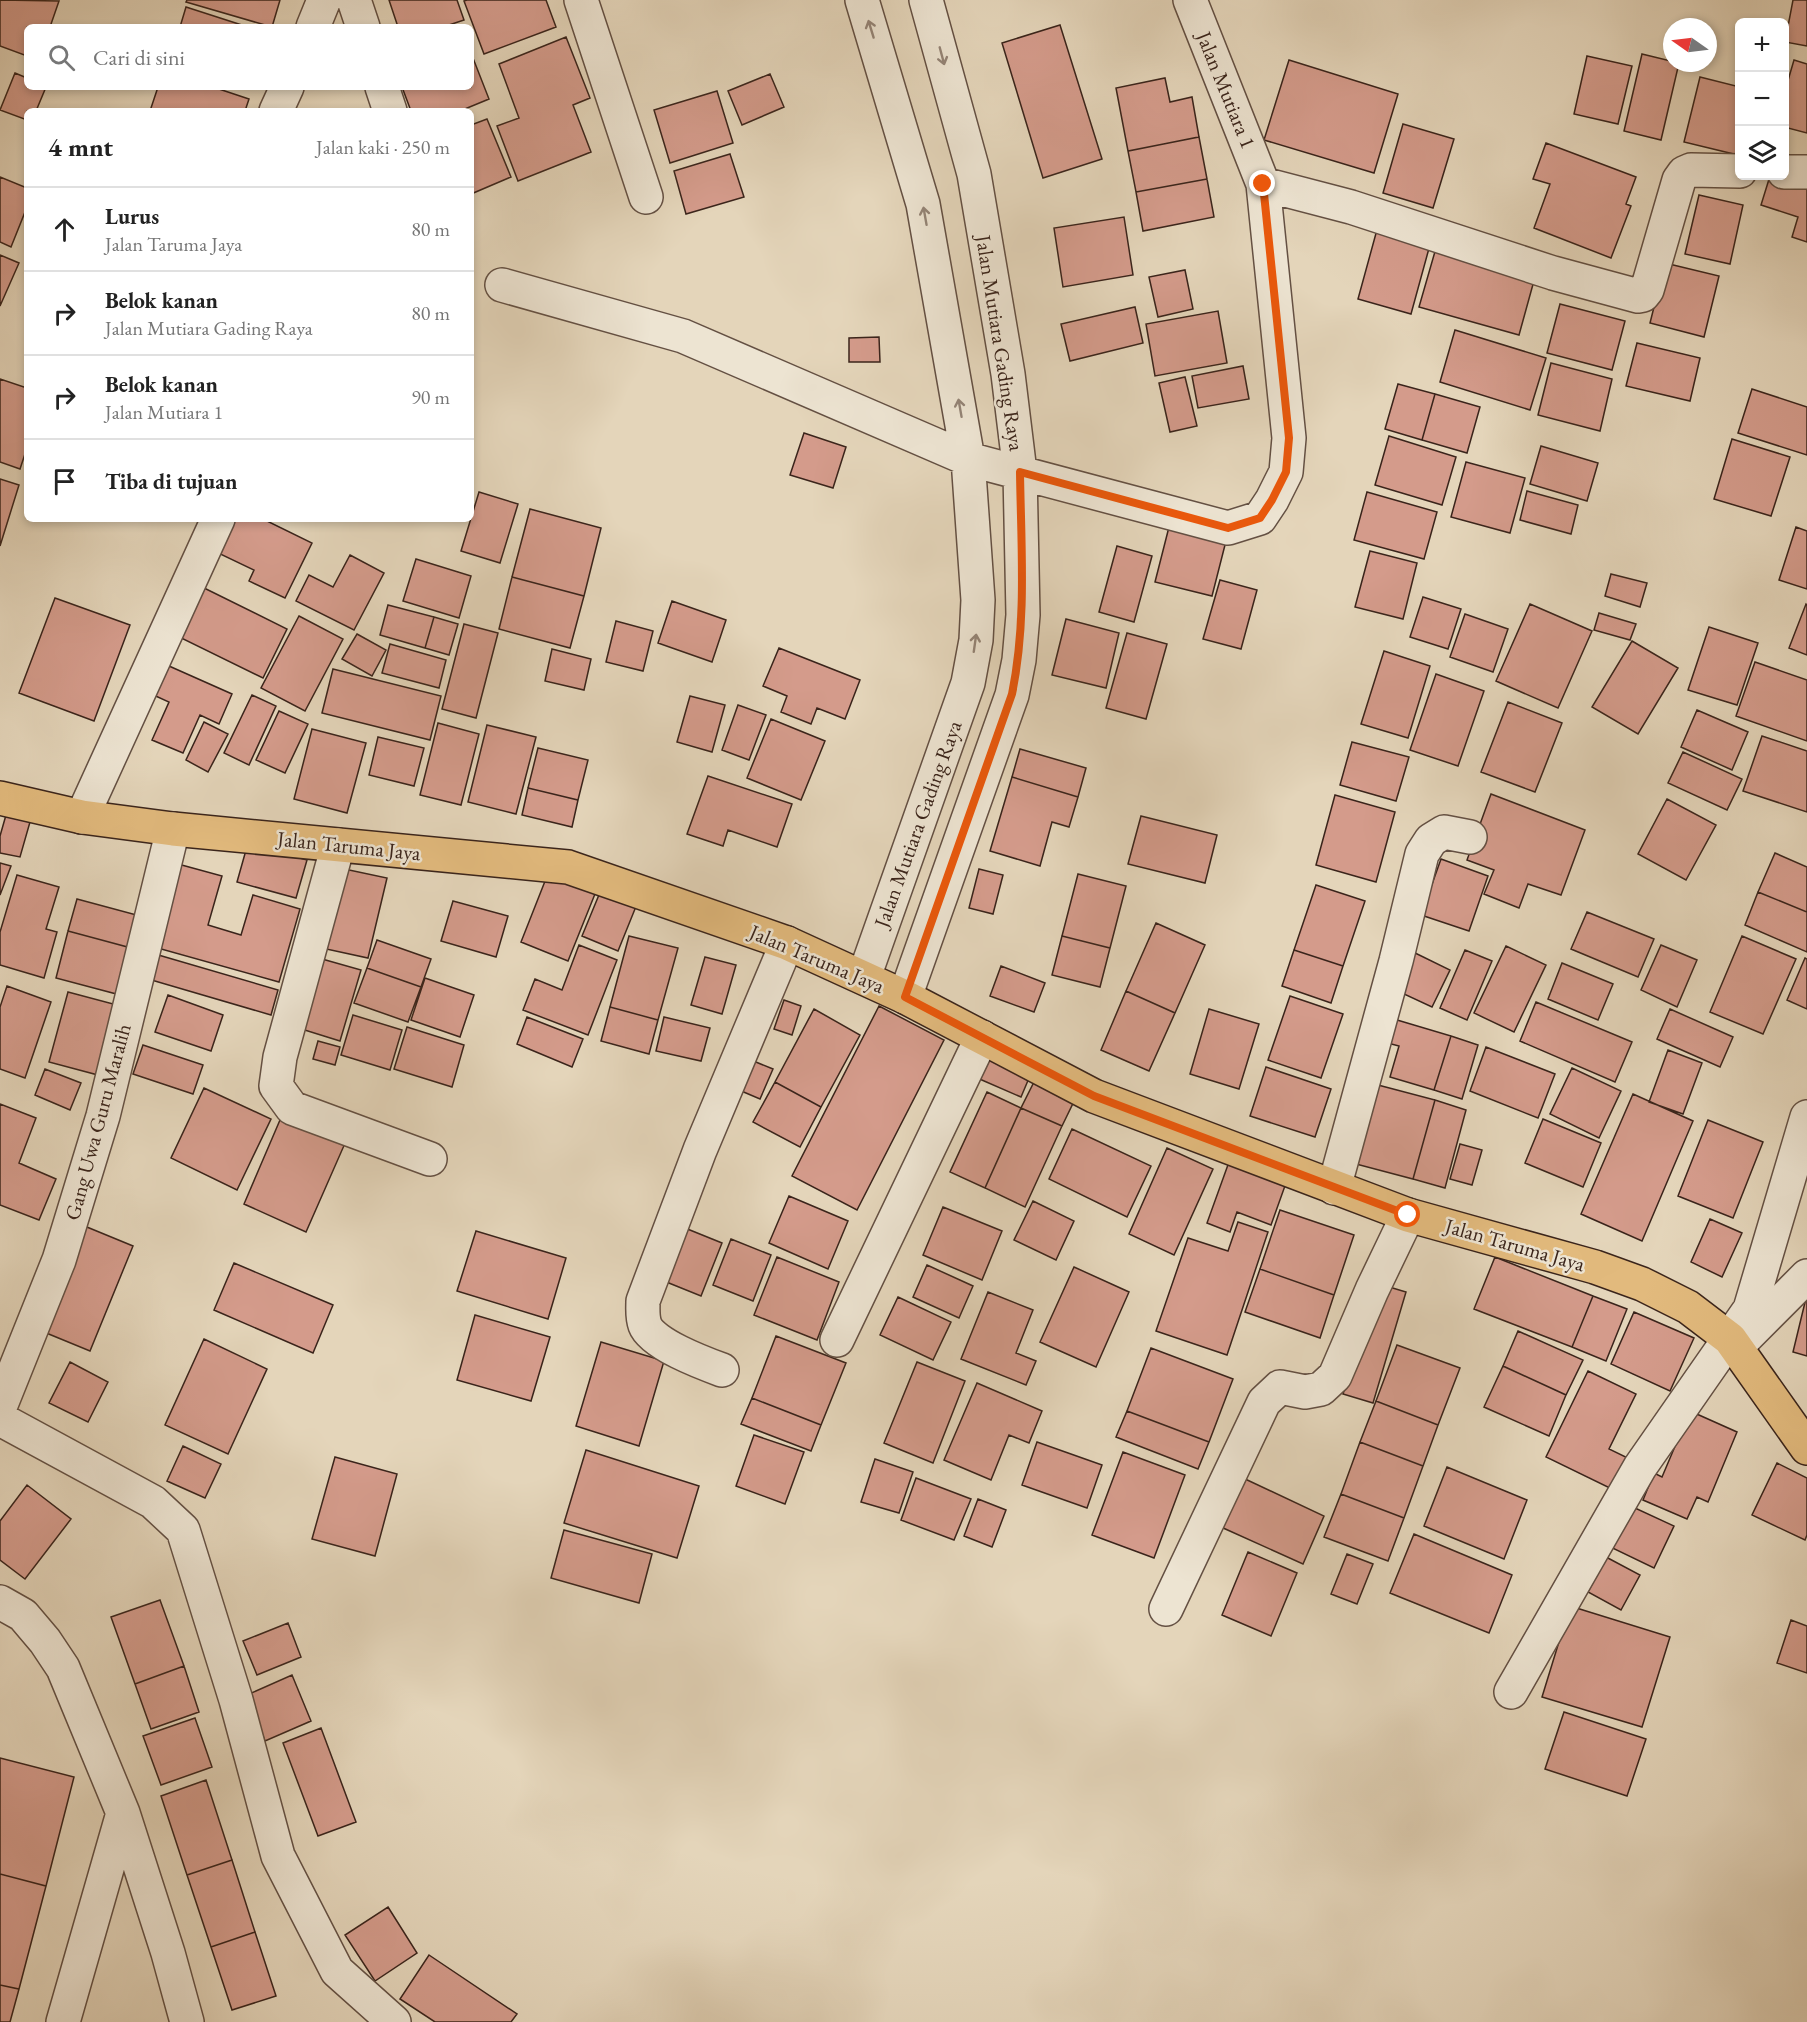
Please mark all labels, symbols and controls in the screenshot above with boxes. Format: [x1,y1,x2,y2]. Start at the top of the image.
north arrow [1663,18,1717,72]
map controls [1735,18,1789,180]
button: + [1735,18,1789,72]
one-way arrow [865,20,876,39]
search box [24,24,474,90]
street label: Jalan Mutiara 1 [1190,25,1262,152]
icon: search [45,41,78,74]
text: Cari di sini [93,43,185,72]
one-way arrow [936,47,948,66]
button: − [1735,72,1789,126]
button: layers [1735,126,1789,180]
text: 4 mnt [48,130,113,164]
text: Jalan kaki · 250 m [316,134,450,160]
route end [1249,170,1275,196]
text: Lurus [105,202,159,231]
one-way arrow [919,207,930,226]
icon: ahead [48,213,81,246]
text: 80 m [411,216,450,242]
text: Jalan Taruma Jaya [105,231,242,257]
street label: Jalan Mutiara Gading Raya [970,231,1031,453]
text: Belok kanan [105,286,218,315]
icon: right [48,297,81,330]
text: 80 m [411,300,450,326]
text: Jalan Mutiara Gading Raya [105,315,313,341]
text: Belok kanan [105,370,218,399]
icon: right [48,381,81,414]
text: 90 m [411,384,450,410]
one-way arrow [954,398,965,418]
text: Jalan Mutiara 1 [105,399,223,425]
icon: arrive [48,465,81,498]
text: Tiba di tujuan [105,467,237,496]
one-way arrow [970,634,981,654]
street label: Jalan Mutiara Gading Raya [867,716,968,933]
street label: Jalan Taruma Jaya [274,824,423,867]
street label: Jalan Taruma Jaya [744,917,889,999]
street label: Gang Uwa Guru Maralih [58,1021,137,1223]
route start [1394,1201,1420,1227]
street label: Jalan Taruma Jaya [1440,1211,1589,1278]

